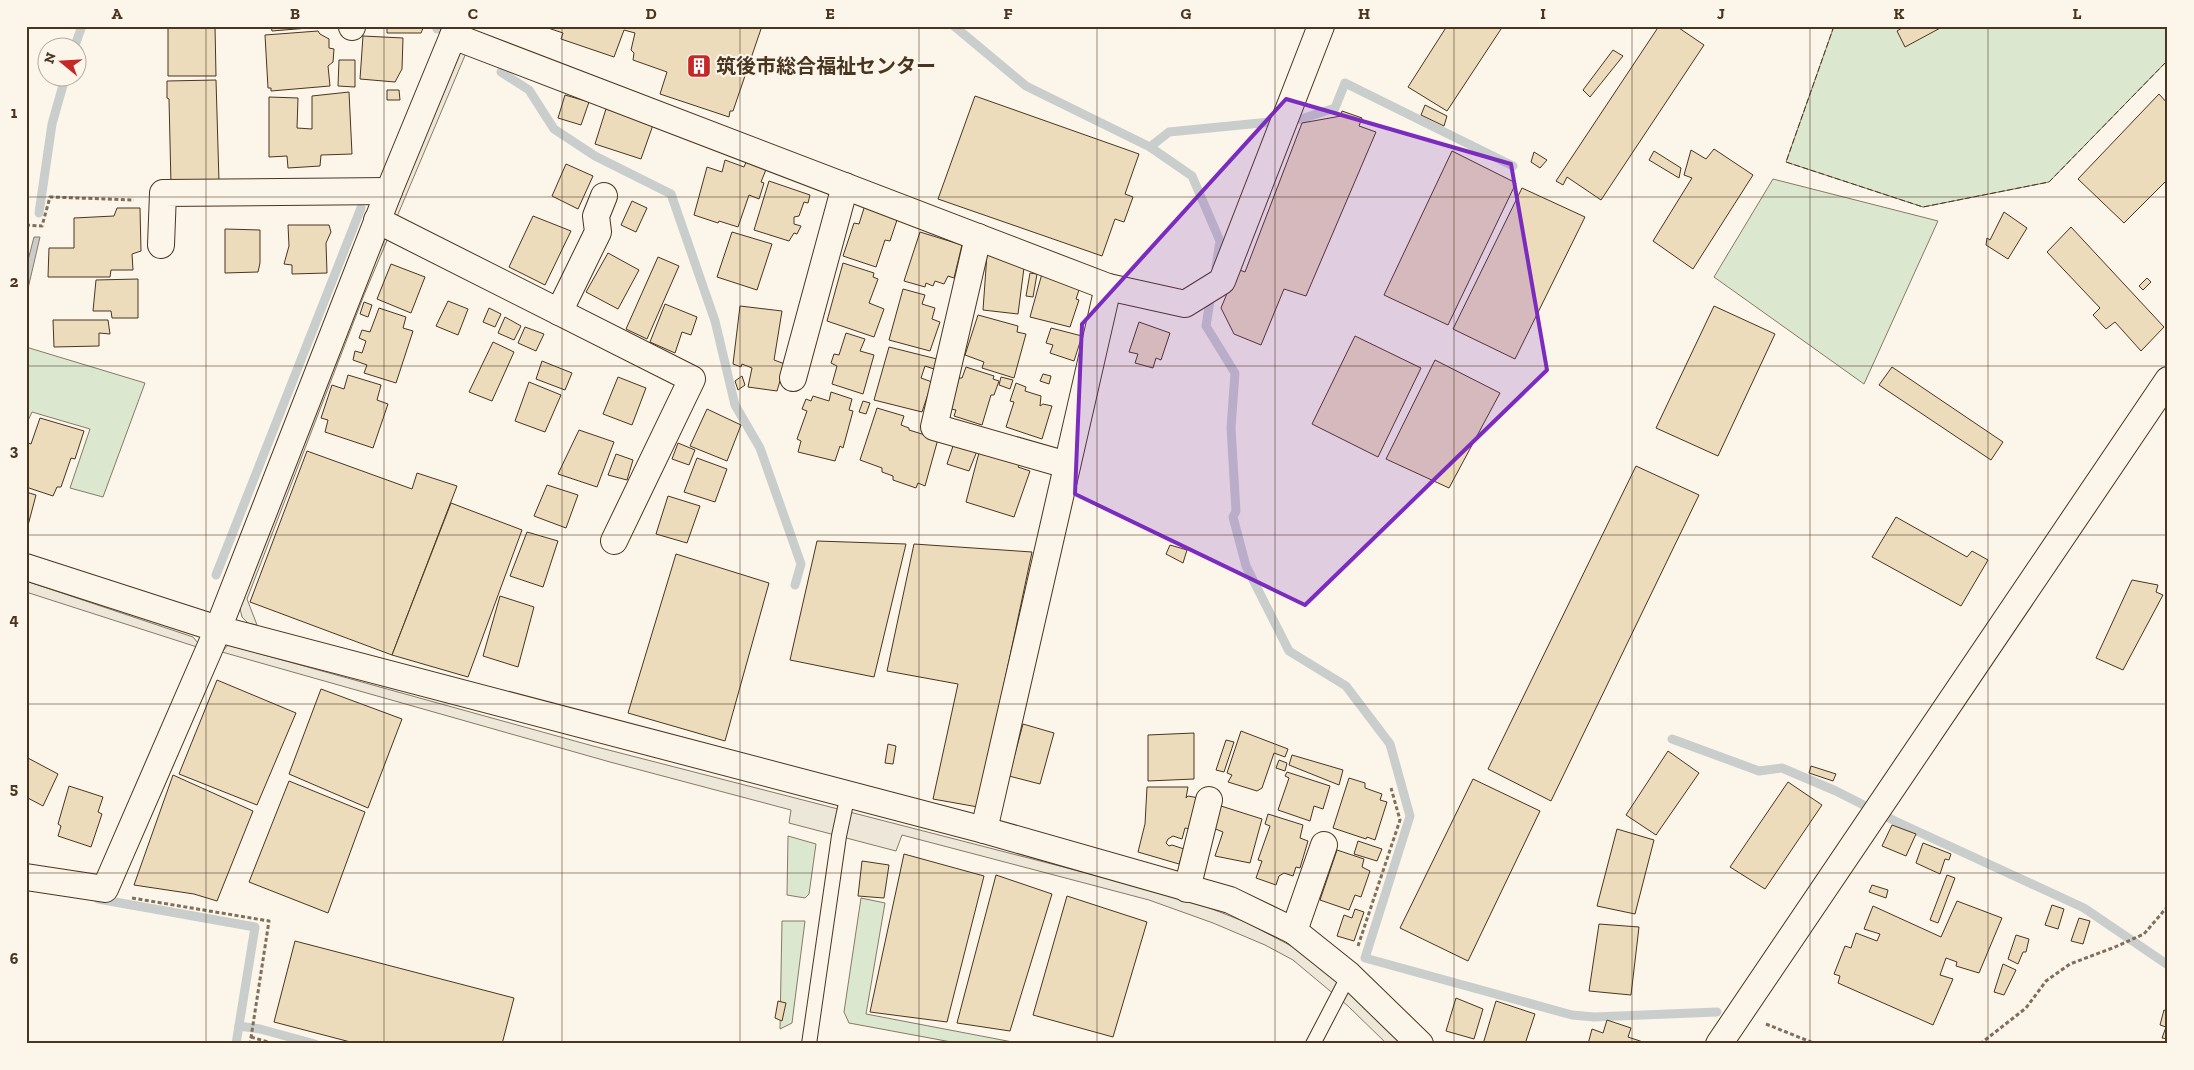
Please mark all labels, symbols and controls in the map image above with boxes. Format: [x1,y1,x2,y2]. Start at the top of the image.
text: A [112,4,123,23]
text: B [290,4,300,23]
text: C [468,4,478,23]
text: D [645,4,657,23]
text: E [825,4,835,23]
text: F [1003,4,1013,23]
text: G [1181,4,1192,23]
text: H [1358,4,1370,23]
text: I [1540,4,1546,23]
text: J [1717,4,1725,23]
text: K [1894,4,1905,23]
text: L [2073,4,2082,23]
north arrow [38,38,88,88]
text: N [40,50,60,66]
building icon: 筑後市総合福祉センター [686,53,712,79]
place label: 筑後市総合福祉センター [716,54,936,78]
text: 1 [11,103,18,122]
text: 2 [10,272,19,291]
text: 3 [10,441,19,460]
text: 4 [9,610,19,629]
text: 5 [10,779,18,798]
text: 6 [10,949,19,968]

